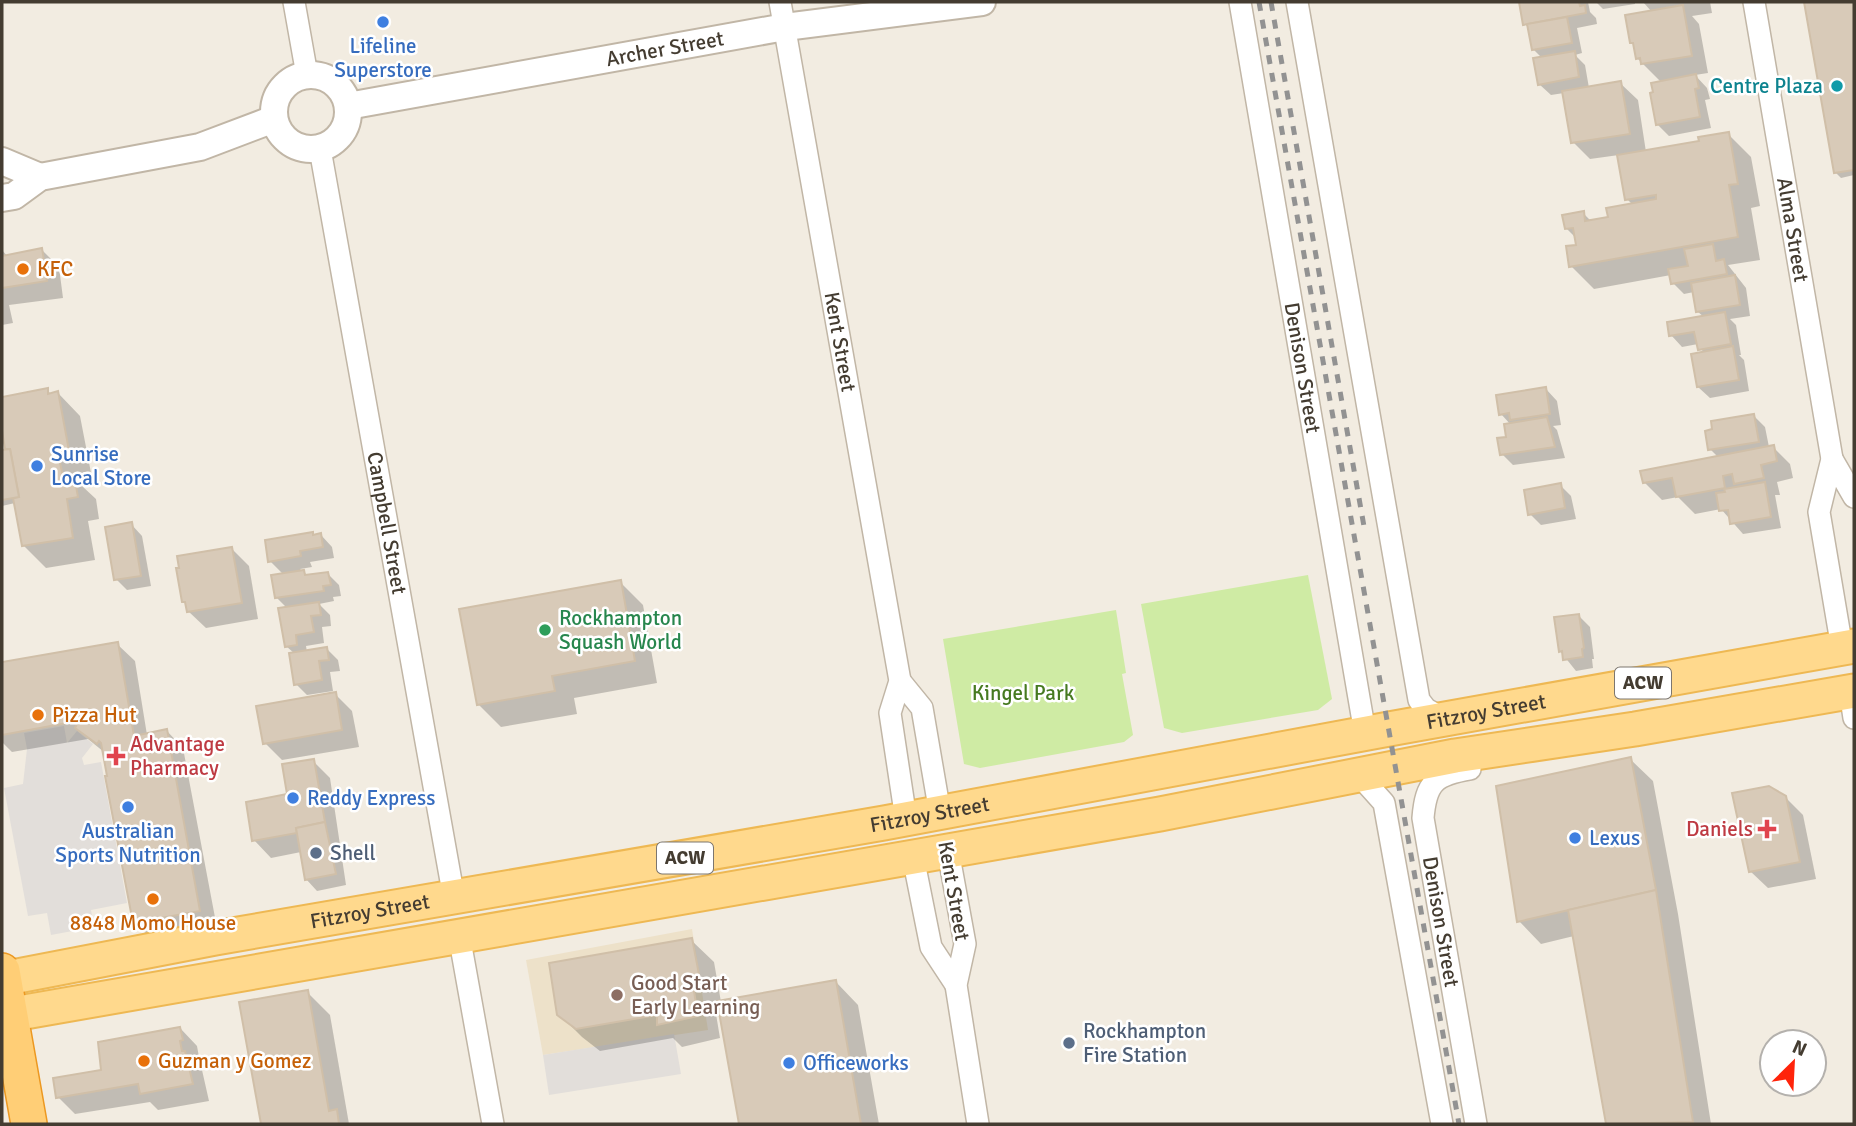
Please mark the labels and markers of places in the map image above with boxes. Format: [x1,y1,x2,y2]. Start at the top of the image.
marker: Lifeline Superstore [375,14,391,30]
place label: Lifeline Superstore [334,33,432,83]
place label: Centre Plaza [1710,73,1823,99]
marker: Centre Plaza [1829,78,1845,94]
place label: KFC [37,256,73,282]
marker: KFC [15,261,31,277]
place label: Sunrise Local Store [51,441,151,491]
marker: Sunrise Local Store [29,458,45,474]
place label: Rockhampton Squash World [559,605,682,655]
marker: Rockhampton Squash World [537,622,553,638]
place label: Pizza Hut [52,702,137,728]
marker: Pizza Hut [30,707,46,723]
place label: Advantage Pharmacy [130,731,225,781]
marker: Advantage Pharmacy [108,748,124,764]
place label: Reddy Express [307,785,435,811]
marker: Reddy Express [285,790,301,806]
marker: Australian Sports Nutrition [120,799,136,815]
place label: Daniels [1686,816,1753,842]
place label: Australian Sports Nutrition [55,818,201,868]
marker: Daniels [1759,821,1775,837]
place label: Lexus [1589,825,1640,851]
marker: Lexus [1567,830,1583,846]
place label: Shell [330,840,376,866]
marker: Shell [308,845,324,861]
marker: 8848 Momo House [145,891,161,907]
place label: 8848 Momo House [70,910,236,936]
place label: Good Start Early Learning [631,970,760,1020]
marker: Good Start Early Learning [609,987,625,1003]
place label: Rockhampton Fire Station [1083,1018,1206,1068]
marker: Rockhampton Fire Station [1061,1035,1077,1051]
place label: Guzman y Gomez [158,1048,311,1074]
place label: Officeworks [803,1050,909,1076]
marker: Guzman y Gomez [136,1053,152,1069]
marker: Officeworks [781,1055,797,1071]

